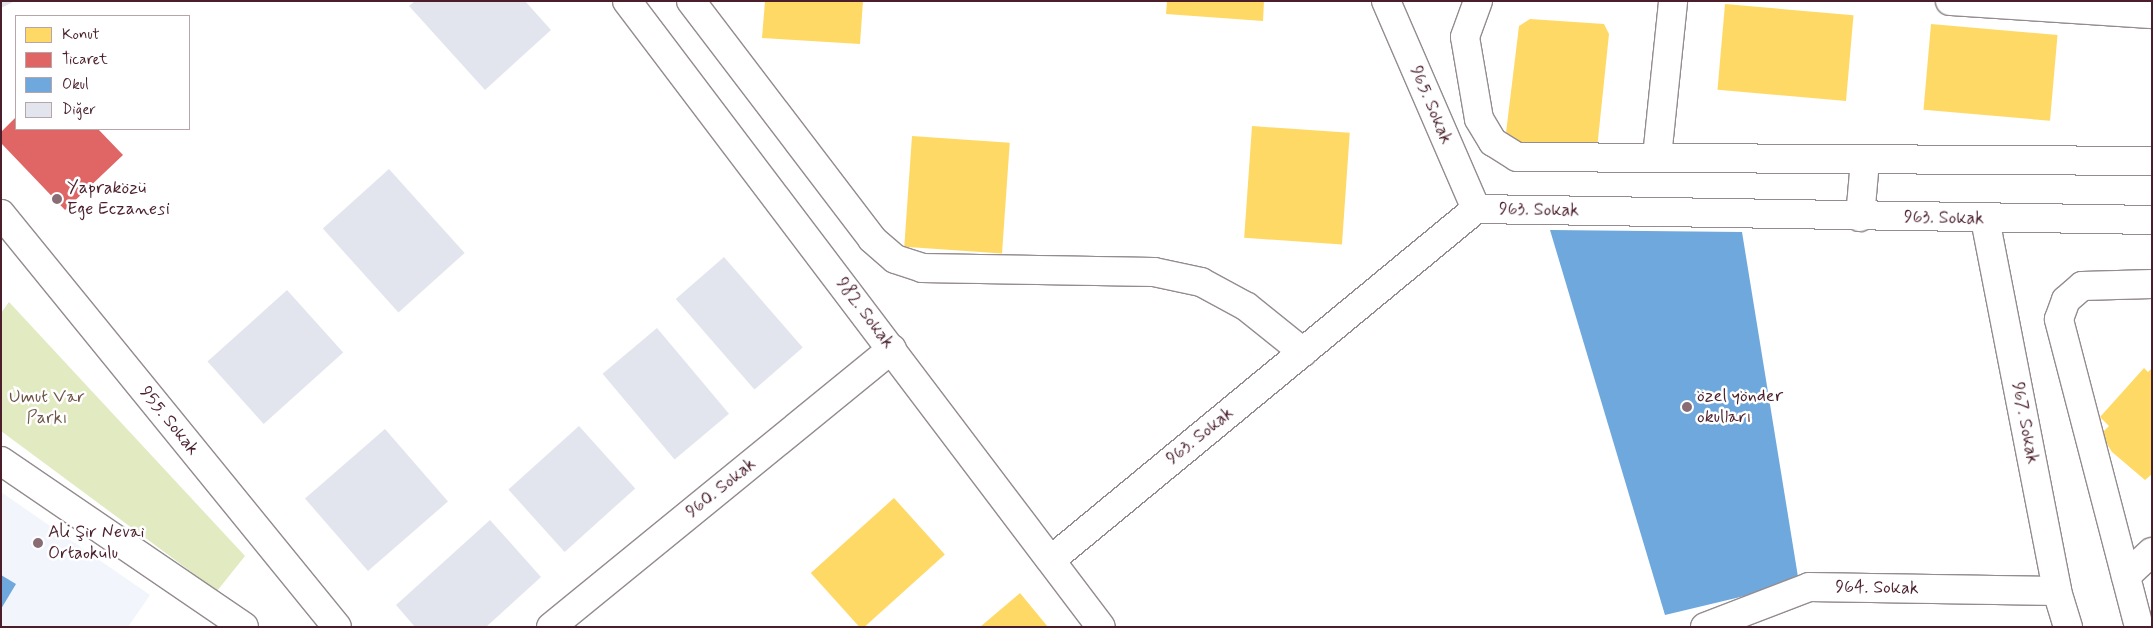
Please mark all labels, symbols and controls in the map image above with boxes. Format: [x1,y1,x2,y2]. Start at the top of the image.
legend [15,15,190,130]
text: Konut [62,25,100,45]
text: Ticaret [62,50,108,70]
street label: 965. Sokak [1405,63,1457,147]
text: Okul [62,75,89,95]
text: Diğer [62,100,96,120]
place label: Yapraközü Ege Eczanesi [67,178,170,220]
marker: Yapraközü Ege Eczanesi [51,193,63,205]
street label: 963. Sokak [1499,199,1579,221]
street label: 963. Sokak [1904,207,1984,229]
street label: 982. Sokak [831,273,899,353]
street label: 967. Sokak [2006,380,2044,466]
street label: 955. Sokak [135,382,203,460]
place label: özel yönder okulları [1697,386,1783,428]
park label: Umut Var Parkı [11,387,83,429]
marker: özel yönder okulları [1681,401,1693,413]
street label: 963. Sokak [1162,402,1238,470]
street label: 960. Sokak [682,453,760,523]
place label: Ali Şir Nevai Ortaokulu [48,522,144,564]
marker: Ali Şir Nevai Ortaokulu [32,537,44,549]
street label: 964. Sokak [1835,576,1919,600]

